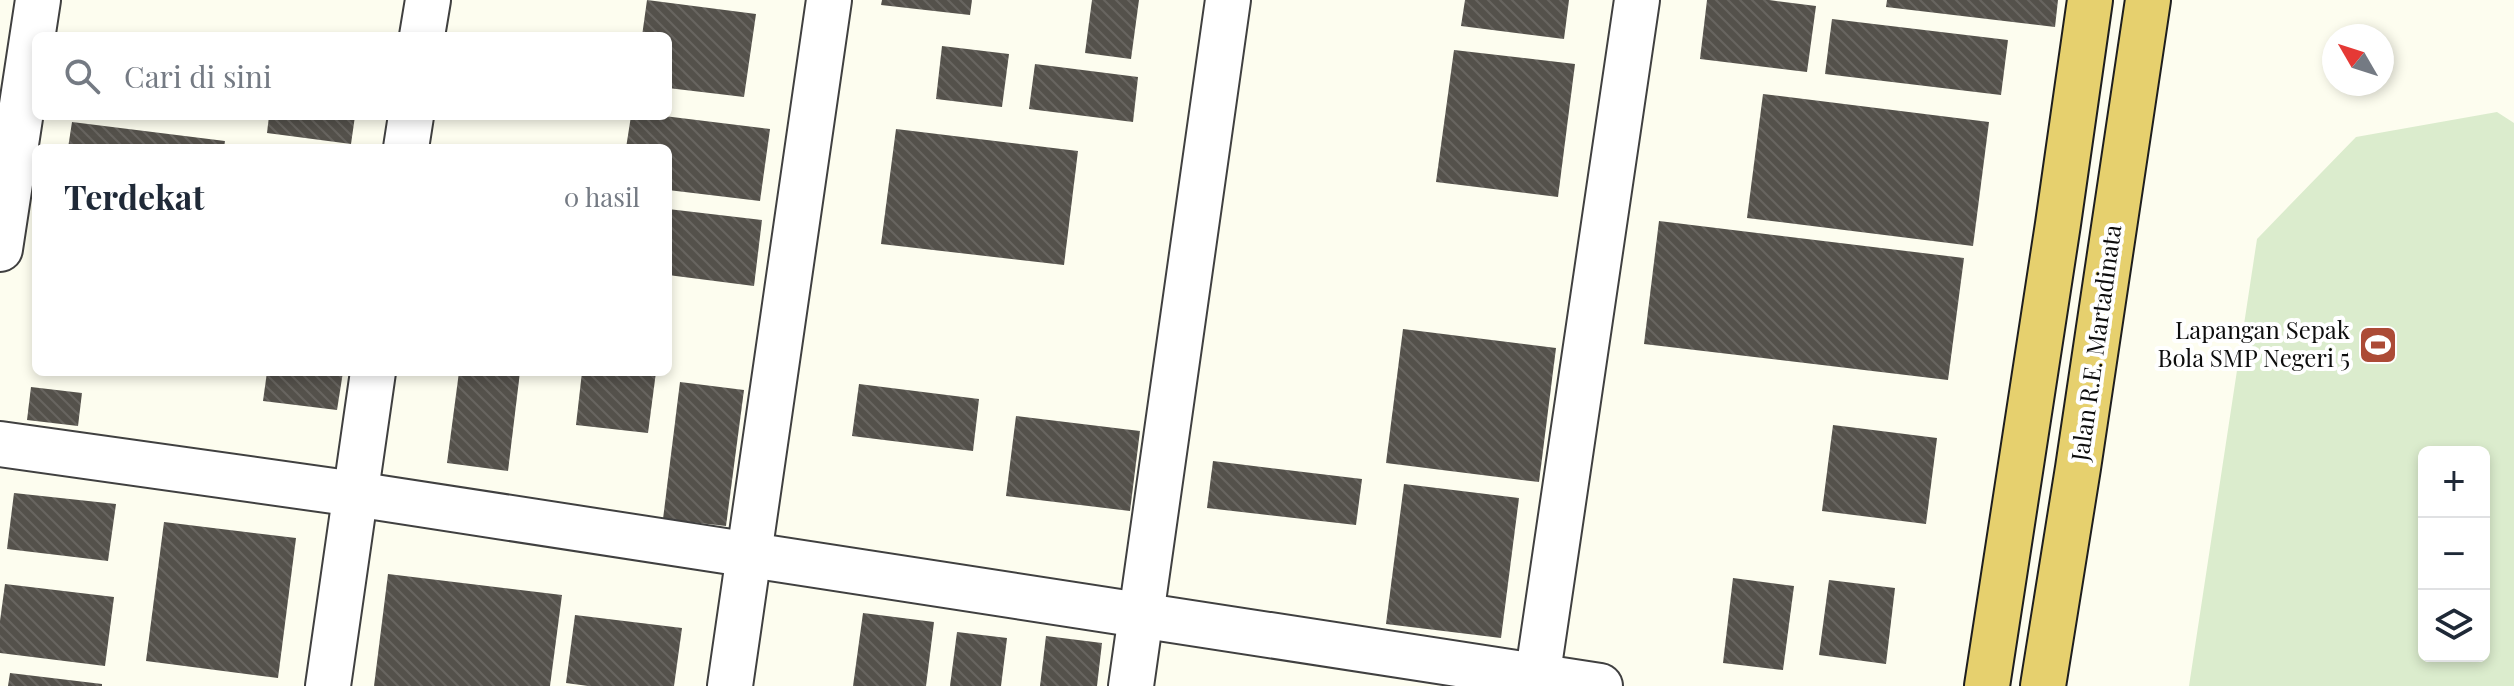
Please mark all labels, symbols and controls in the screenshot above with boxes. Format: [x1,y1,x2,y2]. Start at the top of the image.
north arrow [2322,24,2394,96]
search box [32,32,672,120]
icon: search [60,54,104,98]
text: Cari di sini [124,56,272,96]
text: Terdekat [64,173,204,219]
text: 0 hasil [564,179,640,214]
street label: Jalan R.E. Martadinata [2062,223,2127,464]
place label: Lapangan Sepak Bola SMP Negeri 5 [2157,313,2351,373]
sports icon: Lapangan Sepak Bola SMP Negeri 5 [2357,324,2399,366]
map controls [2418,446,2490,662]
button: + [2418,446,2490,518]
button: − [2418,518,2490,590]
button: layers [2418,590,2490,662]

